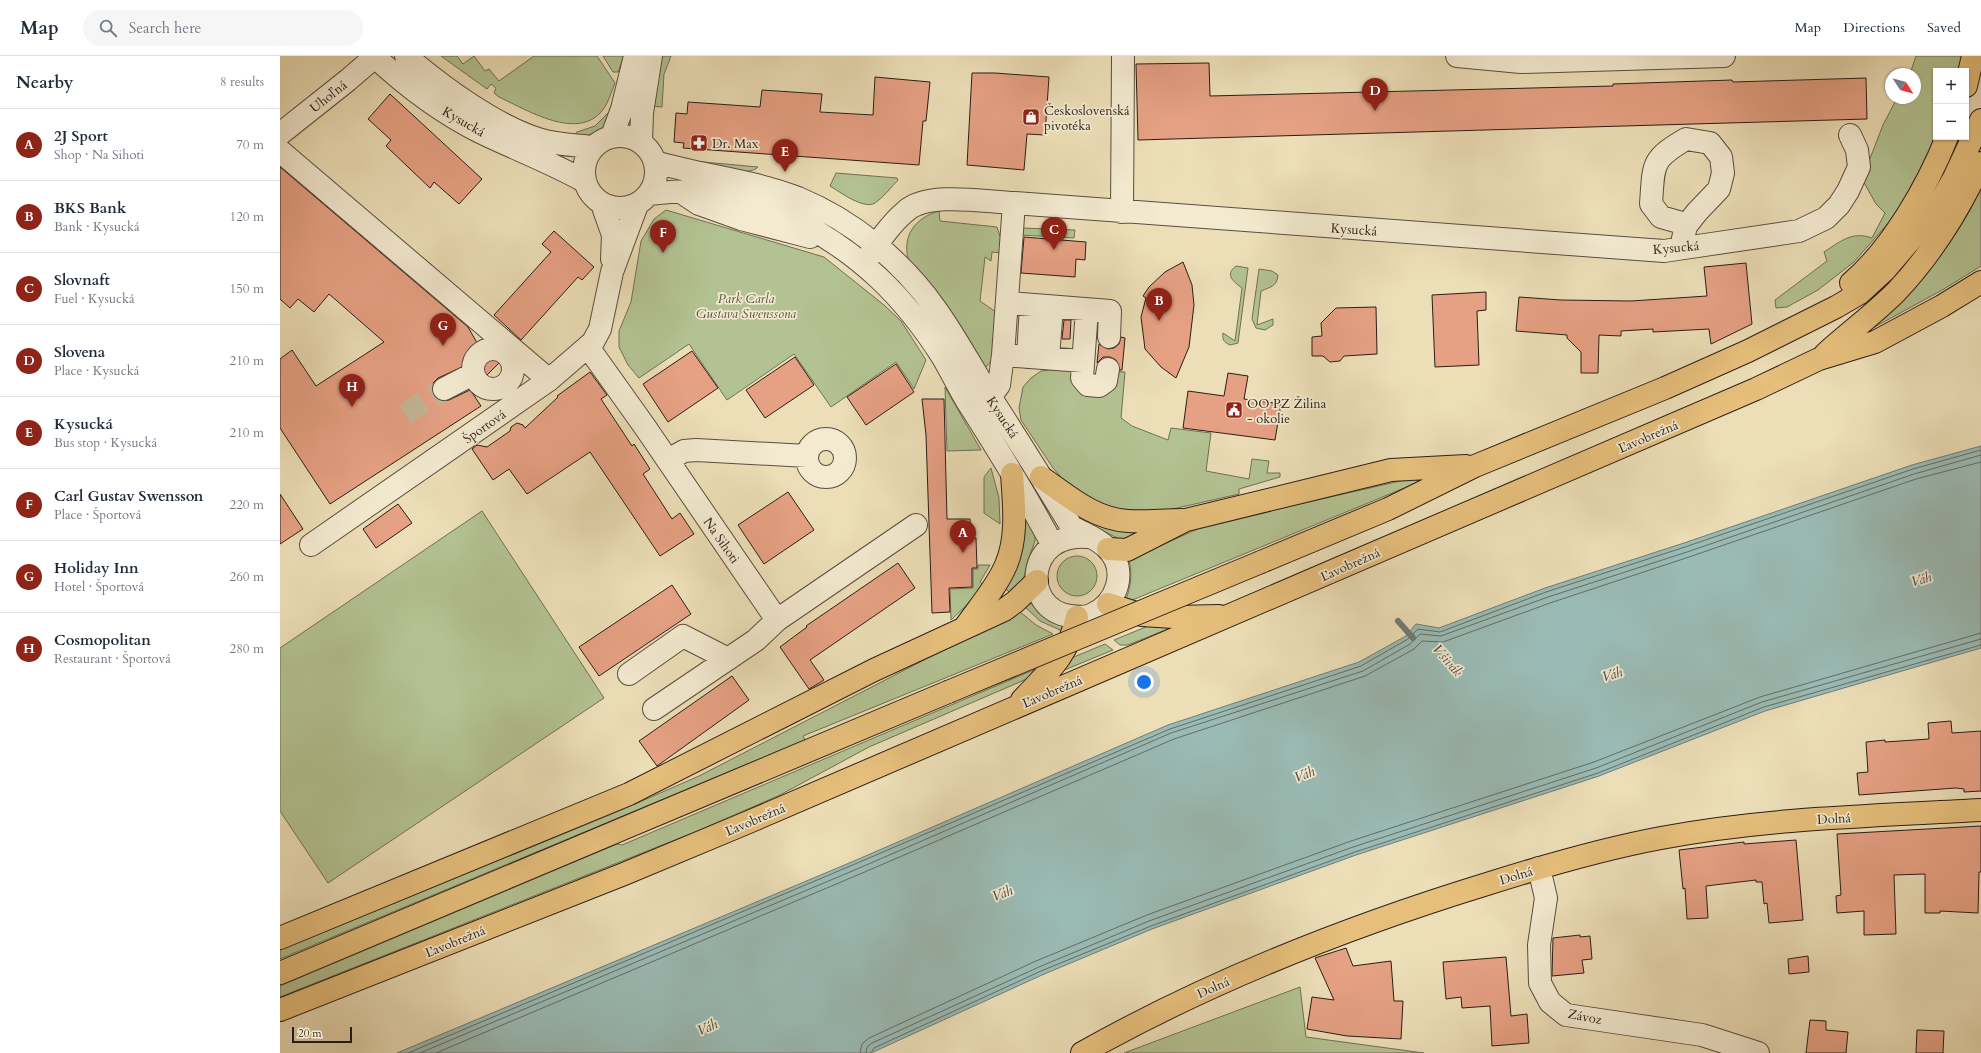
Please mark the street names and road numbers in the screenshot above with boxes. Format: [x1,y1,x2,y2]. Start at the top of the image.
street label: Uhoľná [306,76,351,117]
street label: Kysucká [439,102,488,141]
street label: Kysucká [1330,219,1378,241]
street label: Kysucká [1652,237,1700,259]
street label: Kysucká [982,393,1023,442]
street label: Športová [460,405,510,448]
street label: Ľavobrežná [1616,416,1681,458]
street label: Na Sihoti [699,514,744,567]
street label: Ľavobrežná [1318,544,1383,586]
street label: Ľavobrežná [1020,671,1085,713]
street label: Ľavobrežná [723,799,788,841]
street label: Dolná [1817,809,1852,829]
street label: Dolná [1497,862,1535,890]
street label: Ľavobrežná [423,922,489,962]
street label: Dolná [1194,973,1233,1003]
street label: Závoz [1566,1005,1604,1029]

